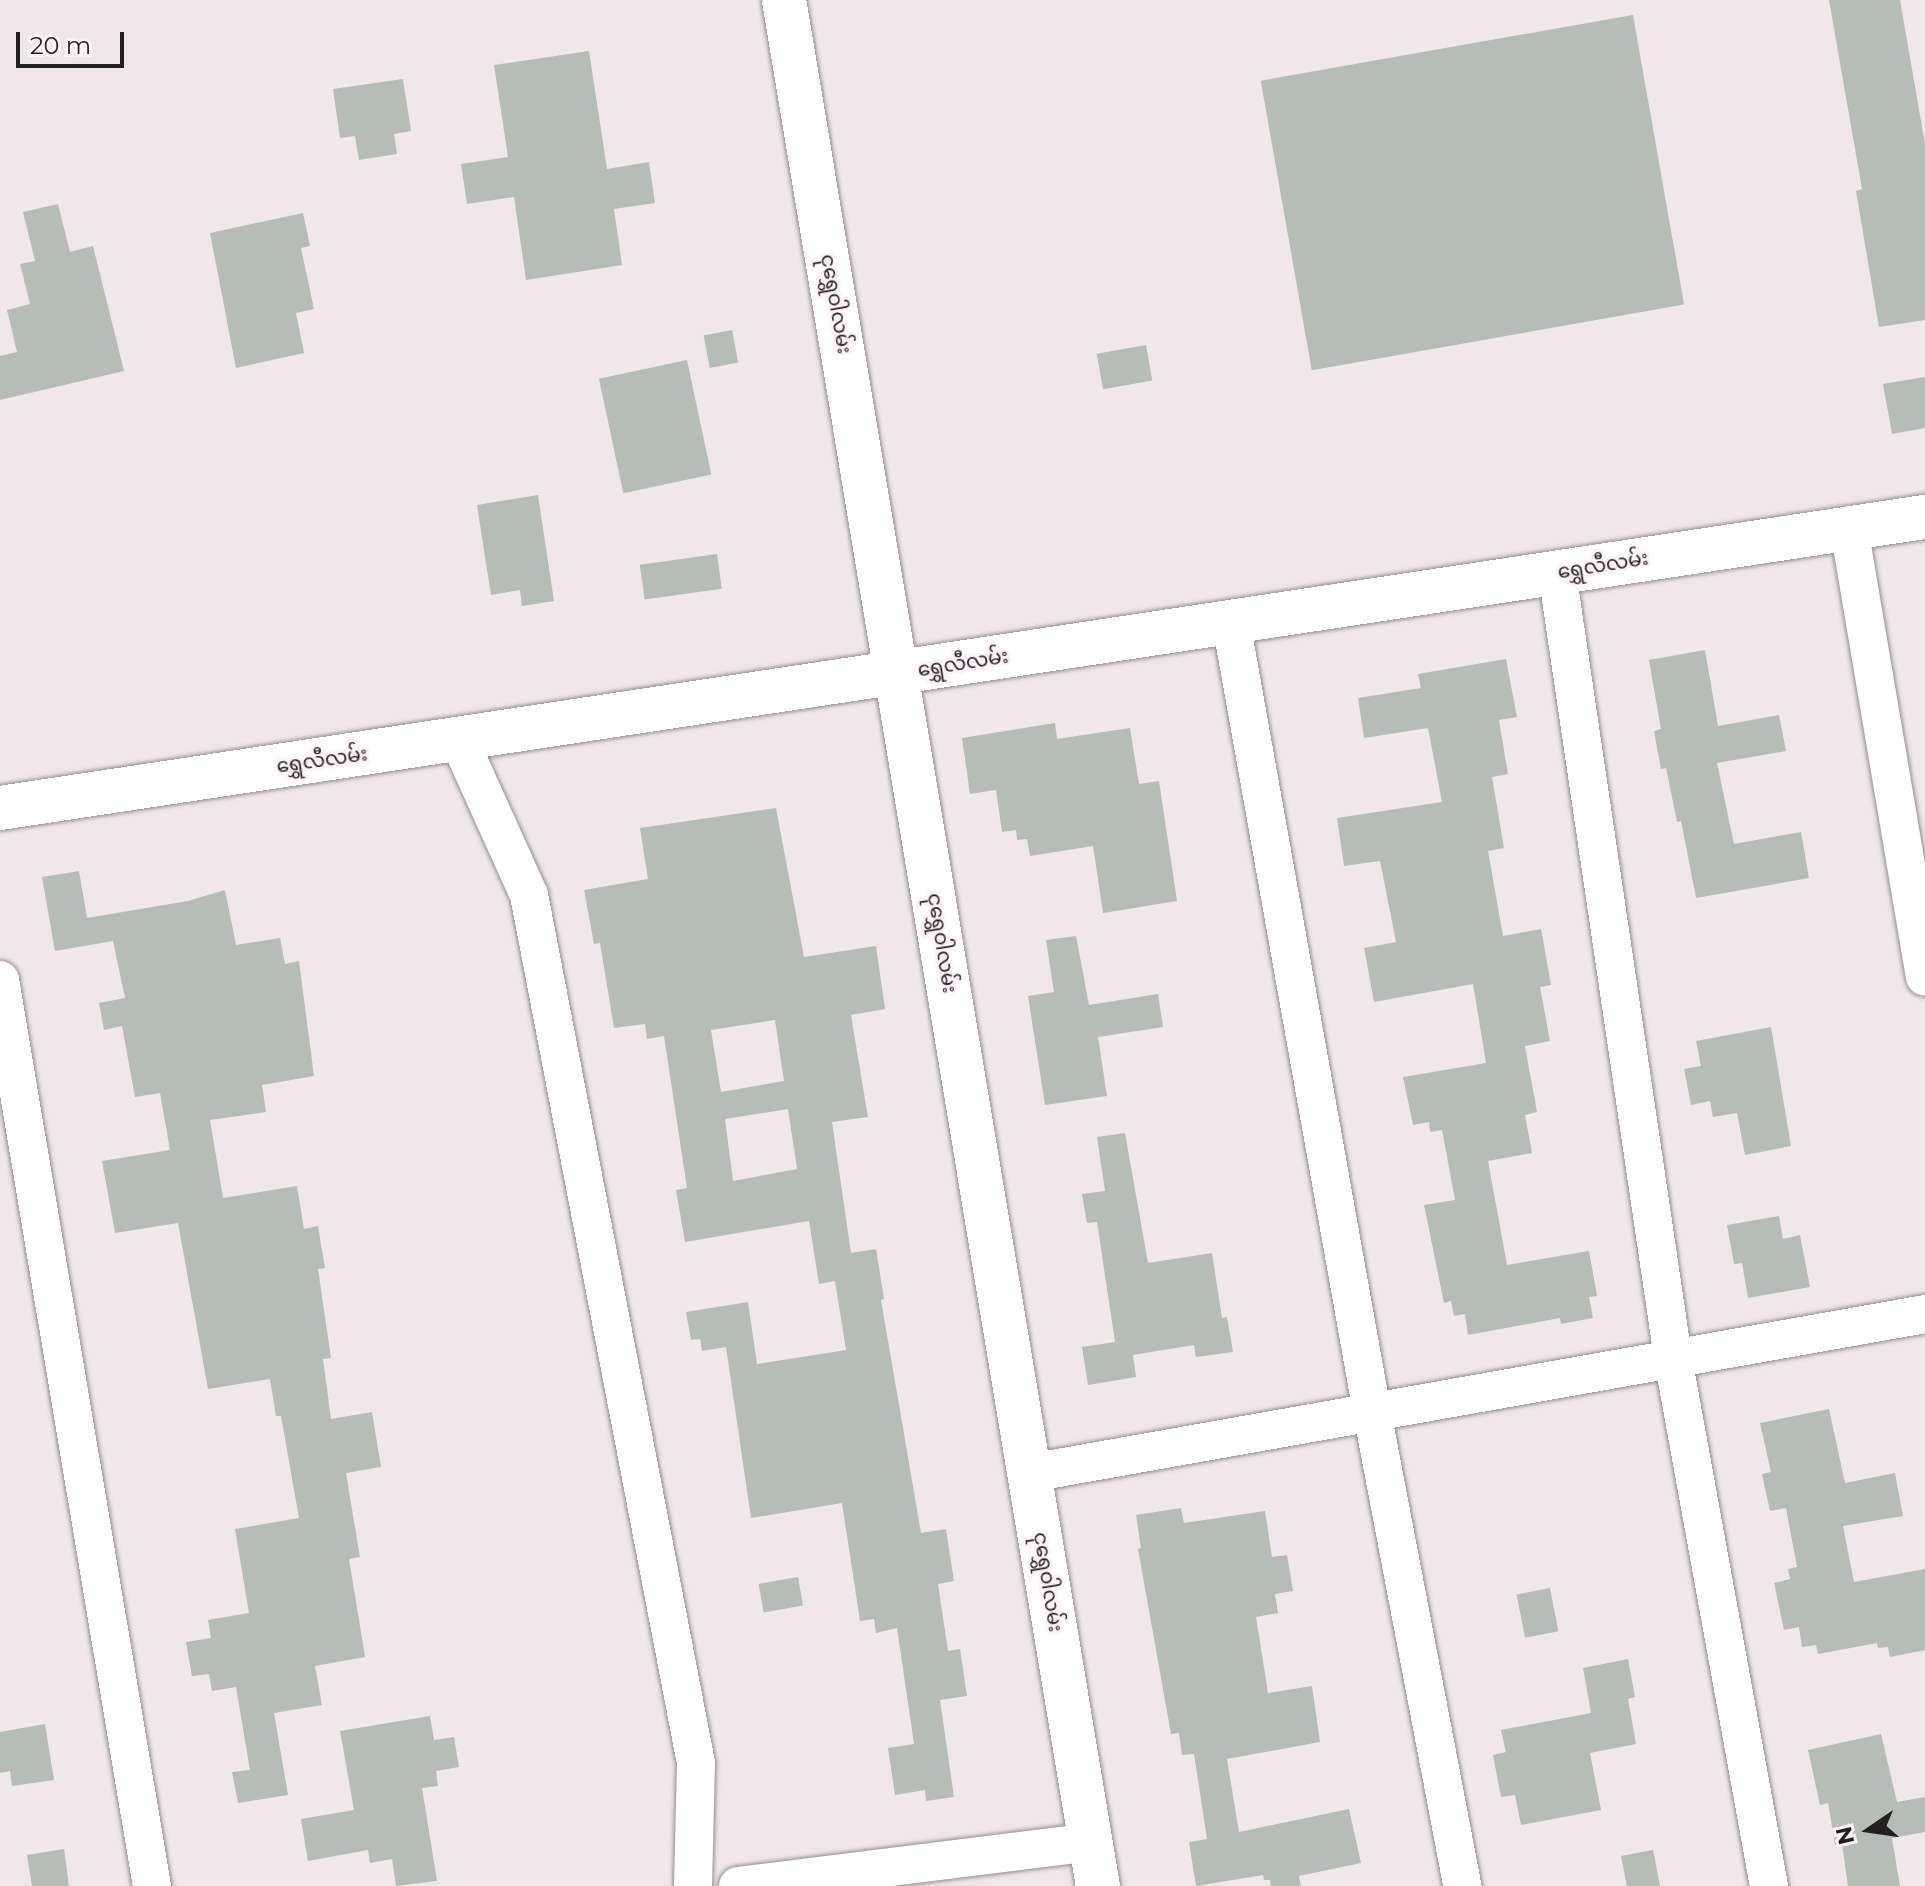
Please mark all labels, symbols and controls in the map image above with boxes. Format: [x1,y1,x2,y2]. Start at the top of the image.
scale bar [20,16,128,66]
text: 20 m [30,31,91,60]
street label: ငုရွှေဝါလမ်း [815,252,857,356]
street label: ရွှေလီလမ်း [1556,546,1650,584]
street label: ရွှေလီလမ်း [916,644,1010,682]
street label: ရွှေလီလမ်း [275,742,369,778]
street label: ငုရွှေဝါလမ်း [922,891,962,995]
street label: ငုရွှေဝါလမ်း [1028,1530,1068,1634]
north arrow [1829,1790,1909,1870]
text: N [1830,1824,1860,1847]

